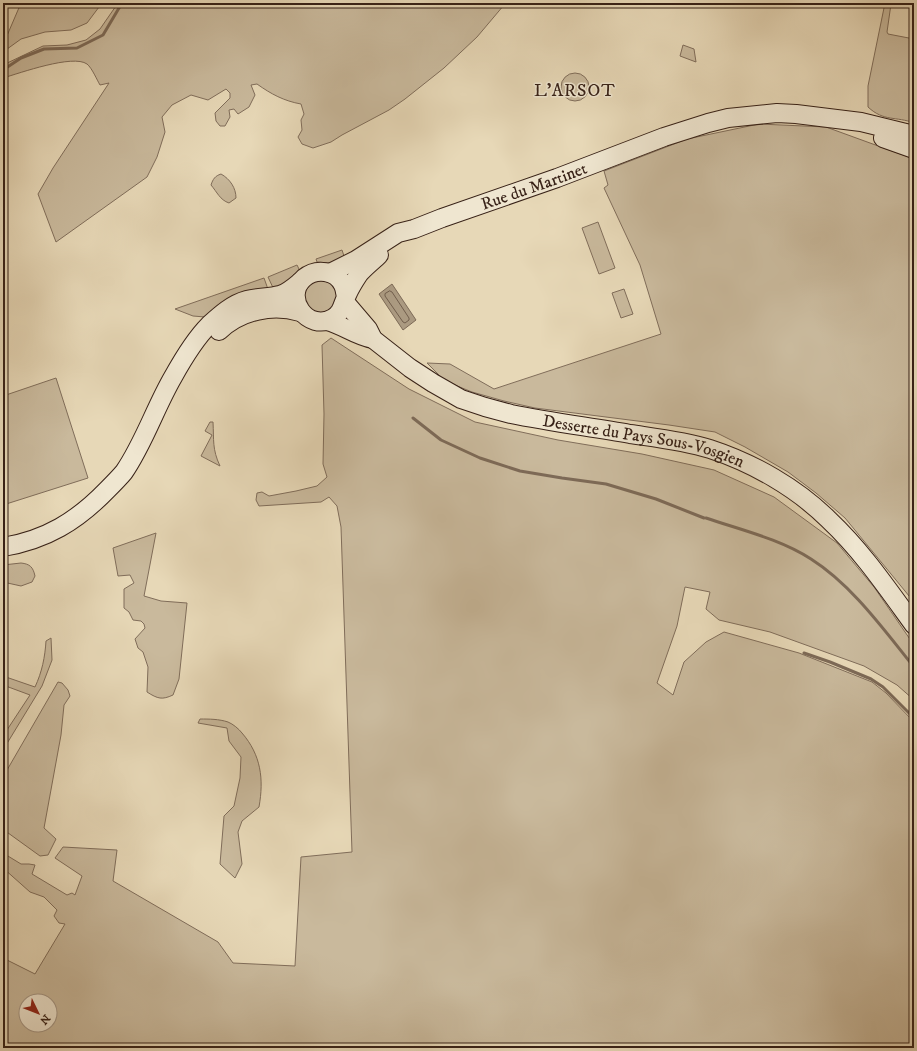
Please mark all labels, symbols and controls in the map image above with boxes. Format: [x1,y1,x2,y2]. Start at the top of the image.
district label: L'ARSOT [534,80,616,102]
street label: Rue du Martinet [478,157,591,216]
street label: Desserte du Pays Sous-Vosgien [541,410,748,473]
north arrow [18,993,58,1033]
text: N [36,1011,53,1027]

